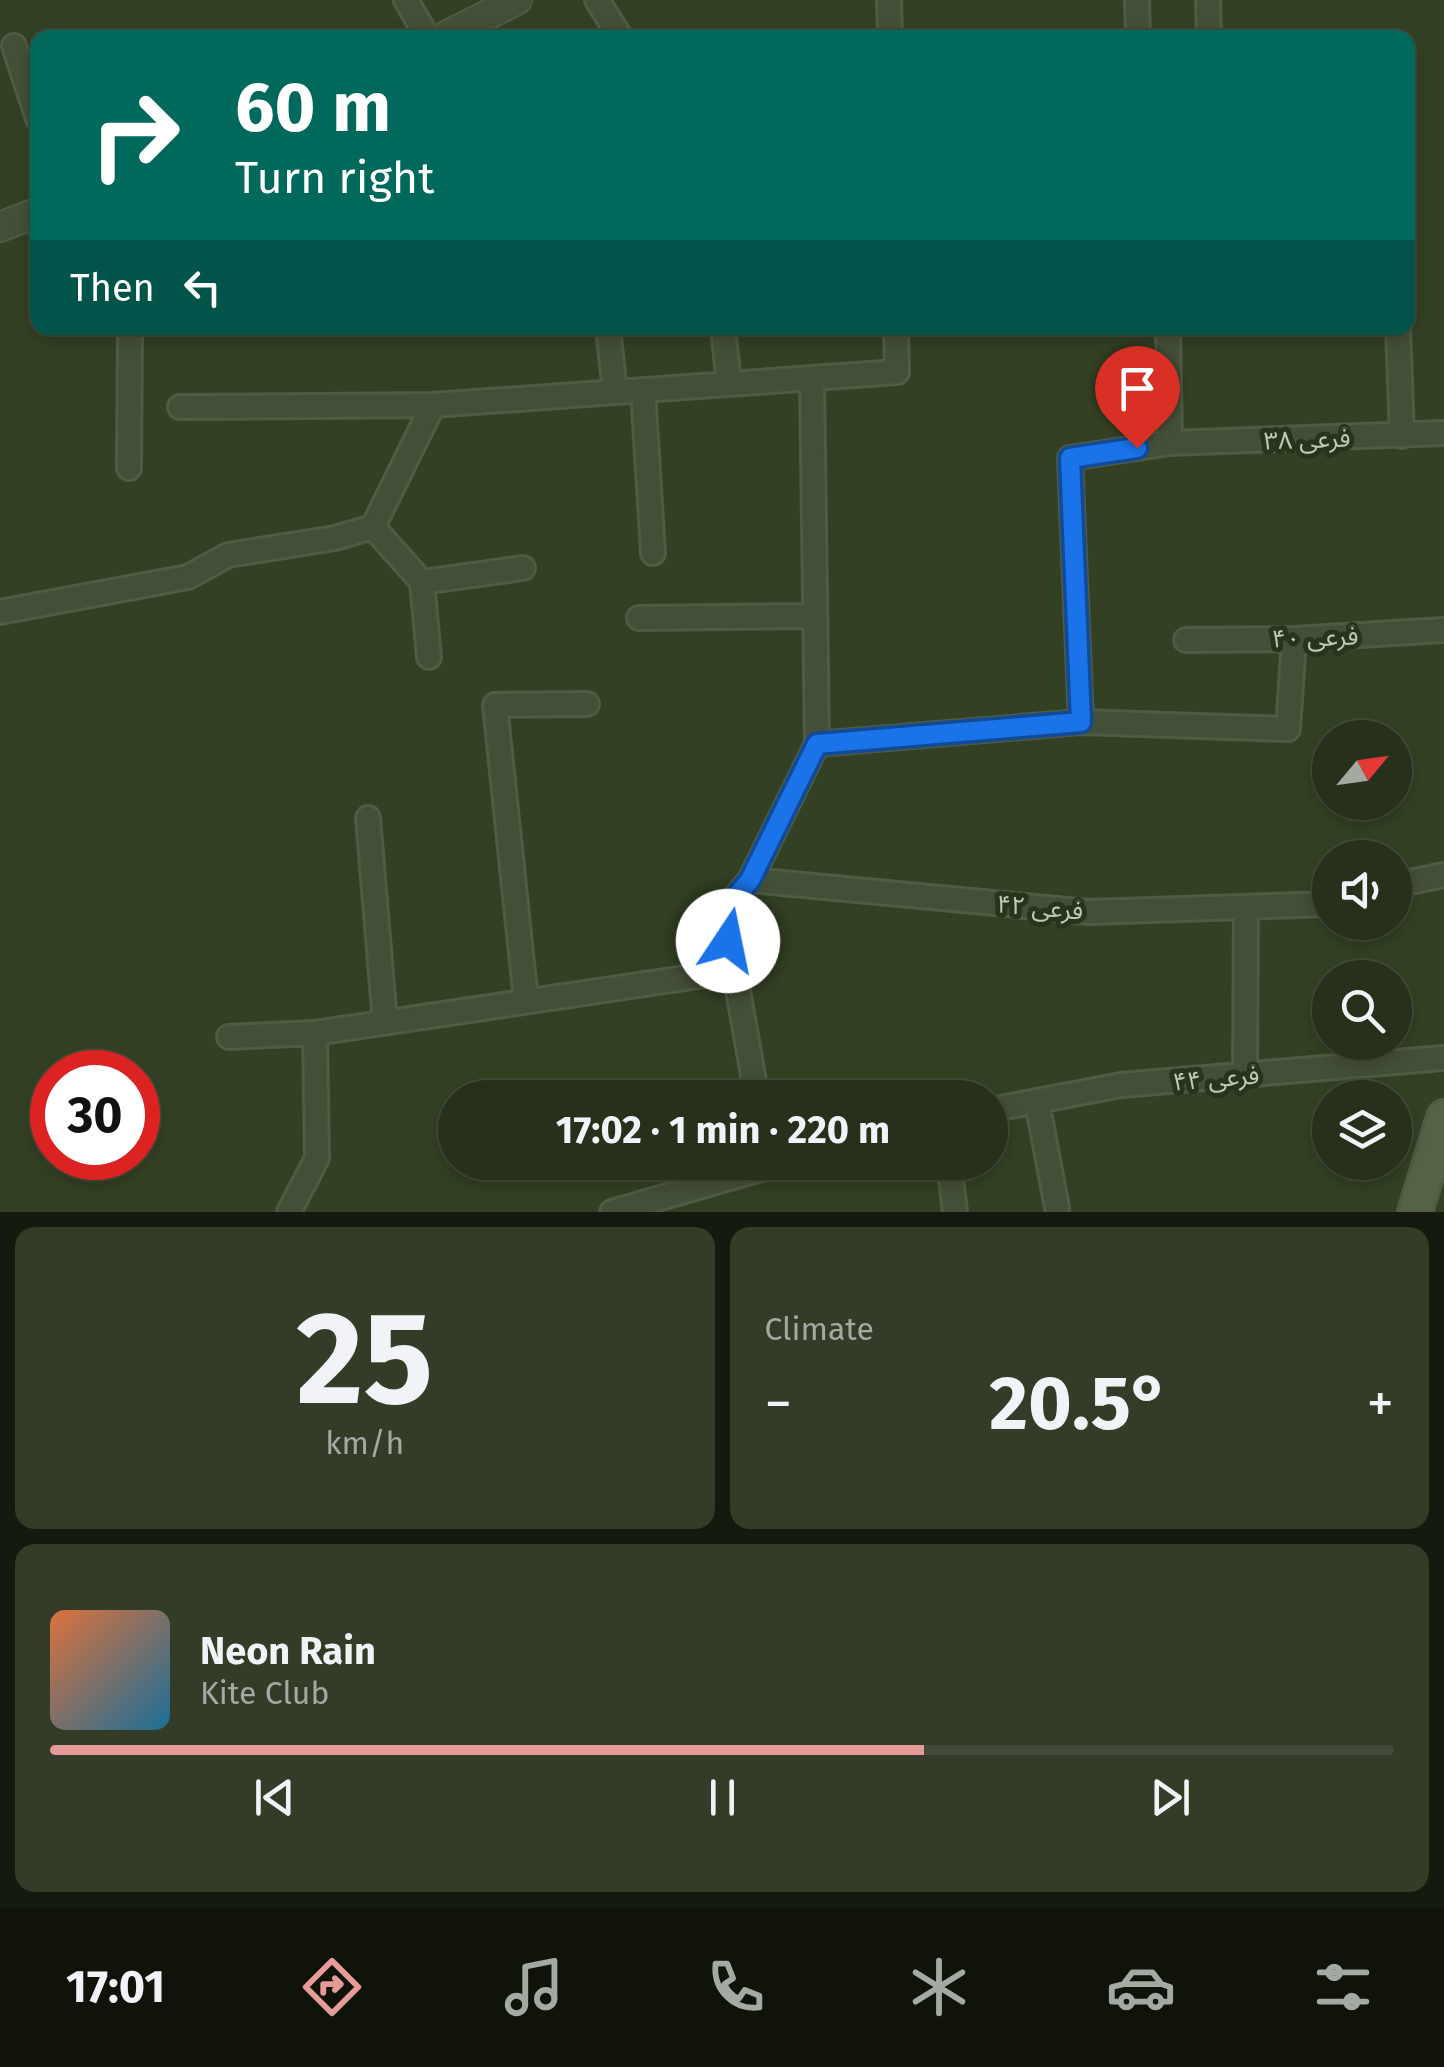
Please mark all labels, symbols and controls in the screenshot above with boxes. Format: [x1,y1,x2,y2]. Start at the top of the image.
text: 60 m [235,66,391,150]
icon: right [70,70,200,200]
text: Turn right [235,151,434,205]
icon: left [175,260,230,315]
text: Then [70,265,155,311]
pin [1095,346,1180,449]
icon: arrive [1110,361,1165,416]
street label: فرعی ۳۸ [1263,423,1351,457]
street label: فرعی ۴۰ [1271,621,1359,655]
north arrow [1312,720,1412,820]
map controls [1312,720,1412,1180]
button: sound [1312,840,1412,940]
position arrow [676,889,780,993]
street label: فرعی ۴۲ [995,889,1084,927]
button: search [1312,960,1412,1060]
speed limit sign: 30 [30,1050,160,1180]
street label: فرعی ۴۴ [1172,1060,1261,1098]
button: layers [1312,1080,1412,1180]
text: 17:02 · 1 min · 220 m [556,1107,890,1153]
text: 25 [296,1281,433,1437]
text: Climate [765,1310,874,1348]
text: 20.5° [989,1359,1169,1449]
text: − [765,1371,792,1437]
text: + [1367,1371,1394,1437]
text: km/h [325,1424,404,1462]
text: Neon Rain [200,1628,376,1674]
text: Kite Club [200,1674,329,1712]
icon: previous [247,1770,302,1825]
icon: pause [695,1770,750,1825]
icon: next [1143,1770,1198,1825]
icon: directions [297,1952,367,2022]
icon: music [499,1952,569,2022]
icon: phone [701,1952,771,2022]
icon: climate [904,1952,974,2022]
icon: car [1106,1952,1176,2022]
icon: filters [1308,1952,1378,2022]
text: 17:01 [66,1960,165,2014]

